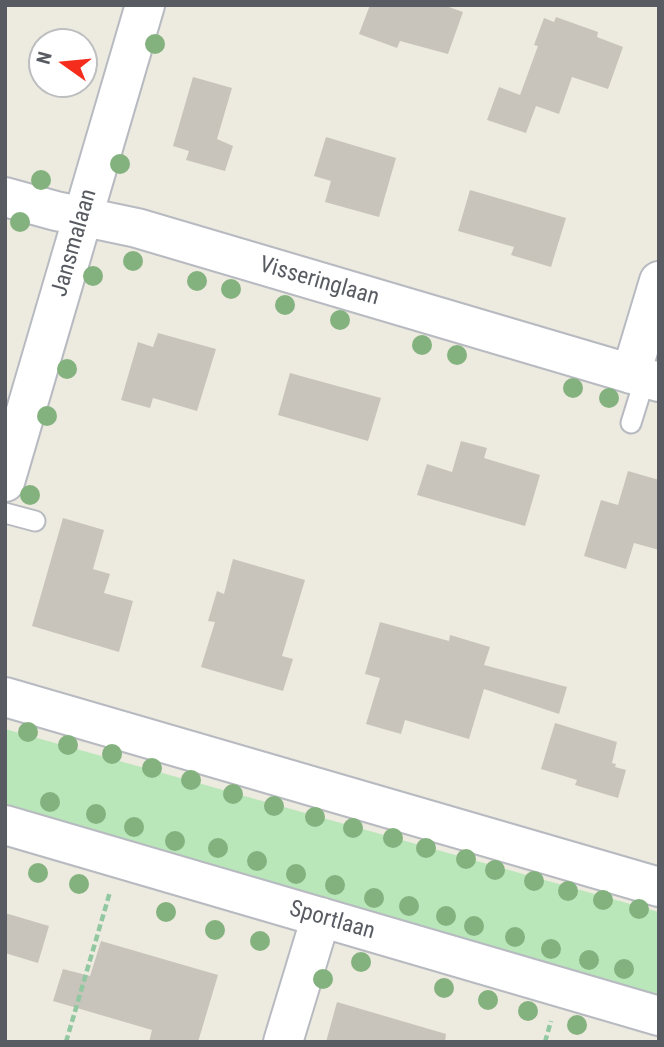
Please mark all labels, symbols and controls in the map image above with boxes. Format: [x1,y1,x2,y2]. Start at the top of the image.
north arrow [28,28,98,98]
text: N [32,49,57,67]
street label: Jansmalaan [46,186,104,300]
street label: Visseringlaan [256,252,382,312]
street label: Sportlaan [286,896,378,946]

